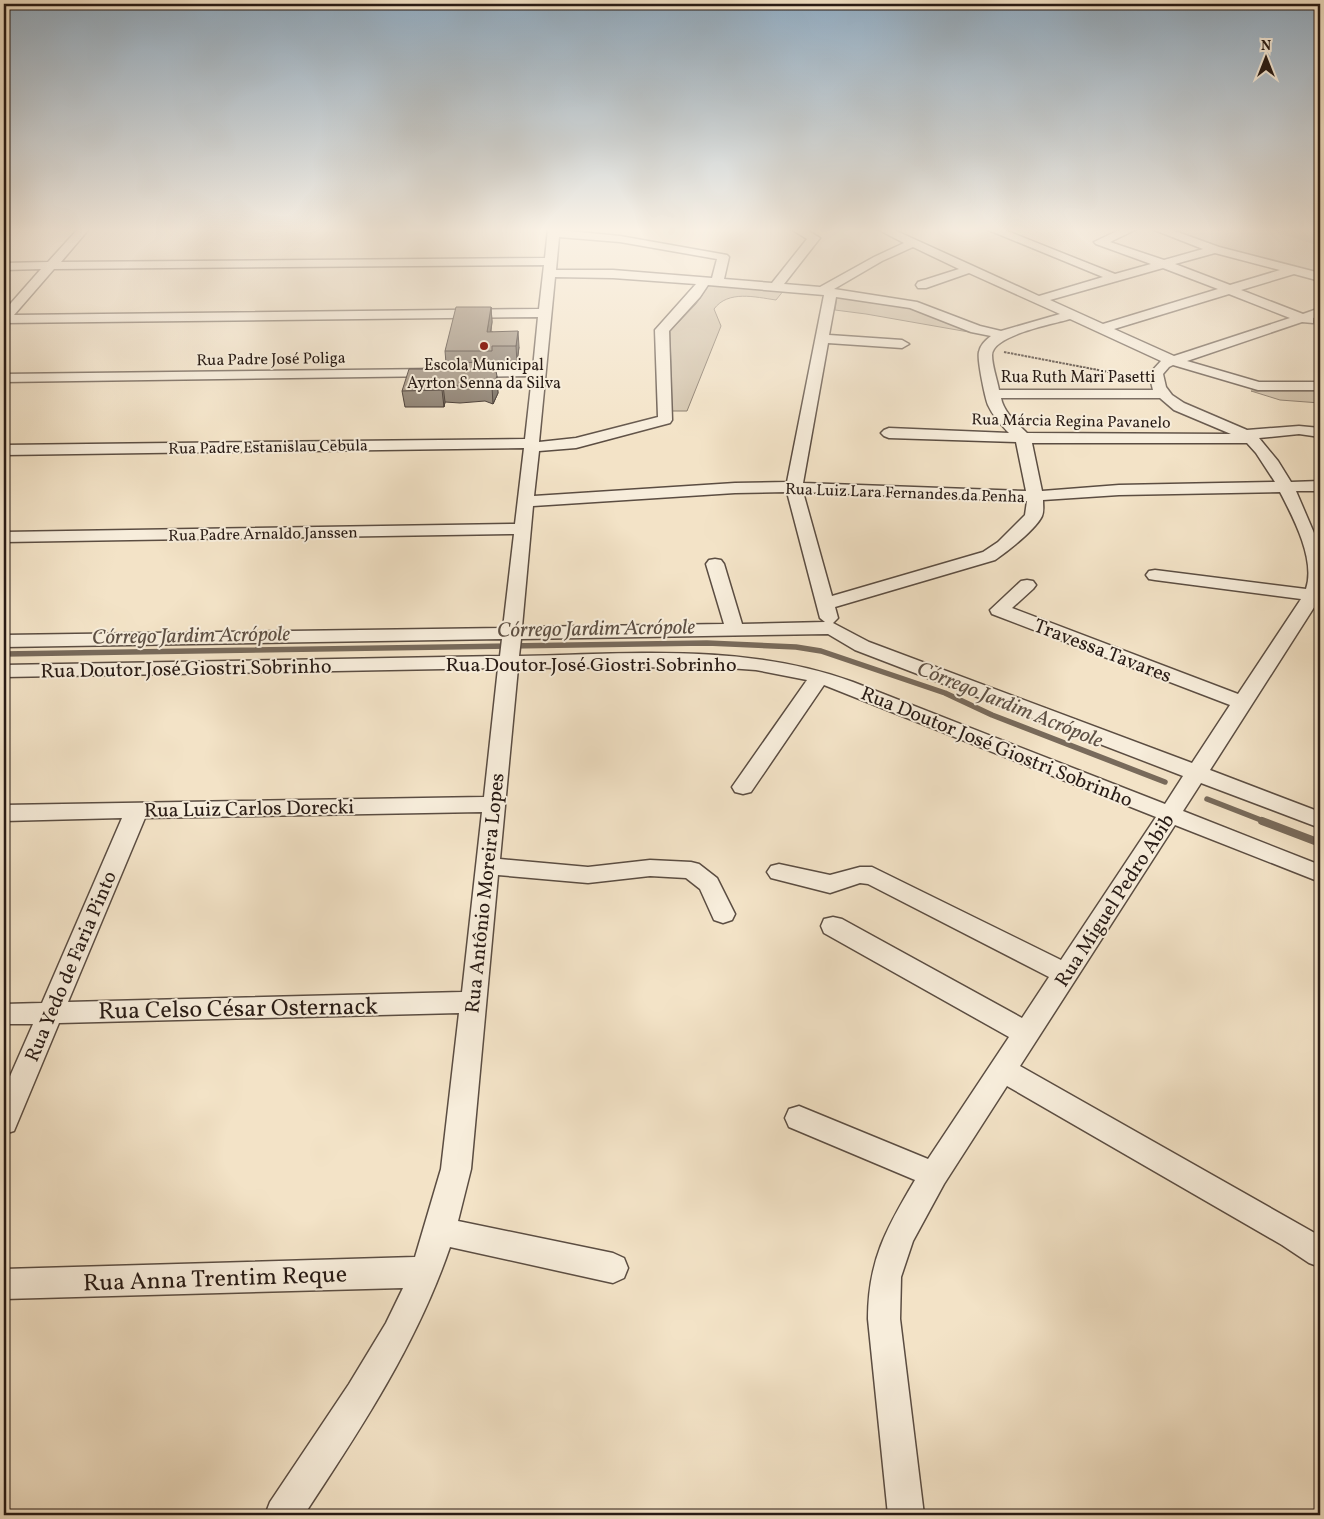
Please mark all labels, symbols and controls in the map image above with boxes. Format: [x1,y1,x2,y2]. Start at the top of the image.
north arrow [1242,32,1292,82]
text: N [1261,37,1271,56]
marker: Escola Municipal Ayrton Senna da Silva [478,340,490,352]
street label: Rua Padre José Poliga [196,348,346,372]
place label: Escola Municipal Ayrton Senna da Silva [407,355,561,395]
street label: Rua Ruth Mari Pasetti [1001,367,1155,389]
street label: Rua Márcia Regina Pavanelo [971,409,1171,435]
street label: Rua Padre Estanislau Cebula [168,435,368,461]
street label: Rua Luiz Lara Fernandes da Penha [785,479,1025,509]
street label: Rua Padre Arnaldo Janssen [168,522,358,548]
water label: Córrego Jardim Acrópole [497,613,696,646]
street label: Travessa Tavares [1029,613,1175,691]
water label: Córrego Jardim Acrópole [92,620,291,653]
street label: Rua Doutor José Giostri Sobrinho [445,652,737,680]
street label: Rua Doutor José Giostri Sobrinho [40,653,332,687]
water label: Córrego Jardim Acrópole [912,655,1107,756]
street label: Rua Doutor José Giostri Sobrinho [856,680,1136,815]
street label: Rua Antônio Moreira Lopes [459,772,513,1015]
street label: Rua Luiz Carlos Dorecki [144,794,355,826]
street label: Rua Miguel Pedro Abib [1049,809,1182,993]
street label: Rua Yedo de Faria Pinto [19,867,125,1067]
street label: Rua Celso César Osternack [98,991,378,1029]
street label: Rua Anna Trentim Reque [82,1258,348,1302]

